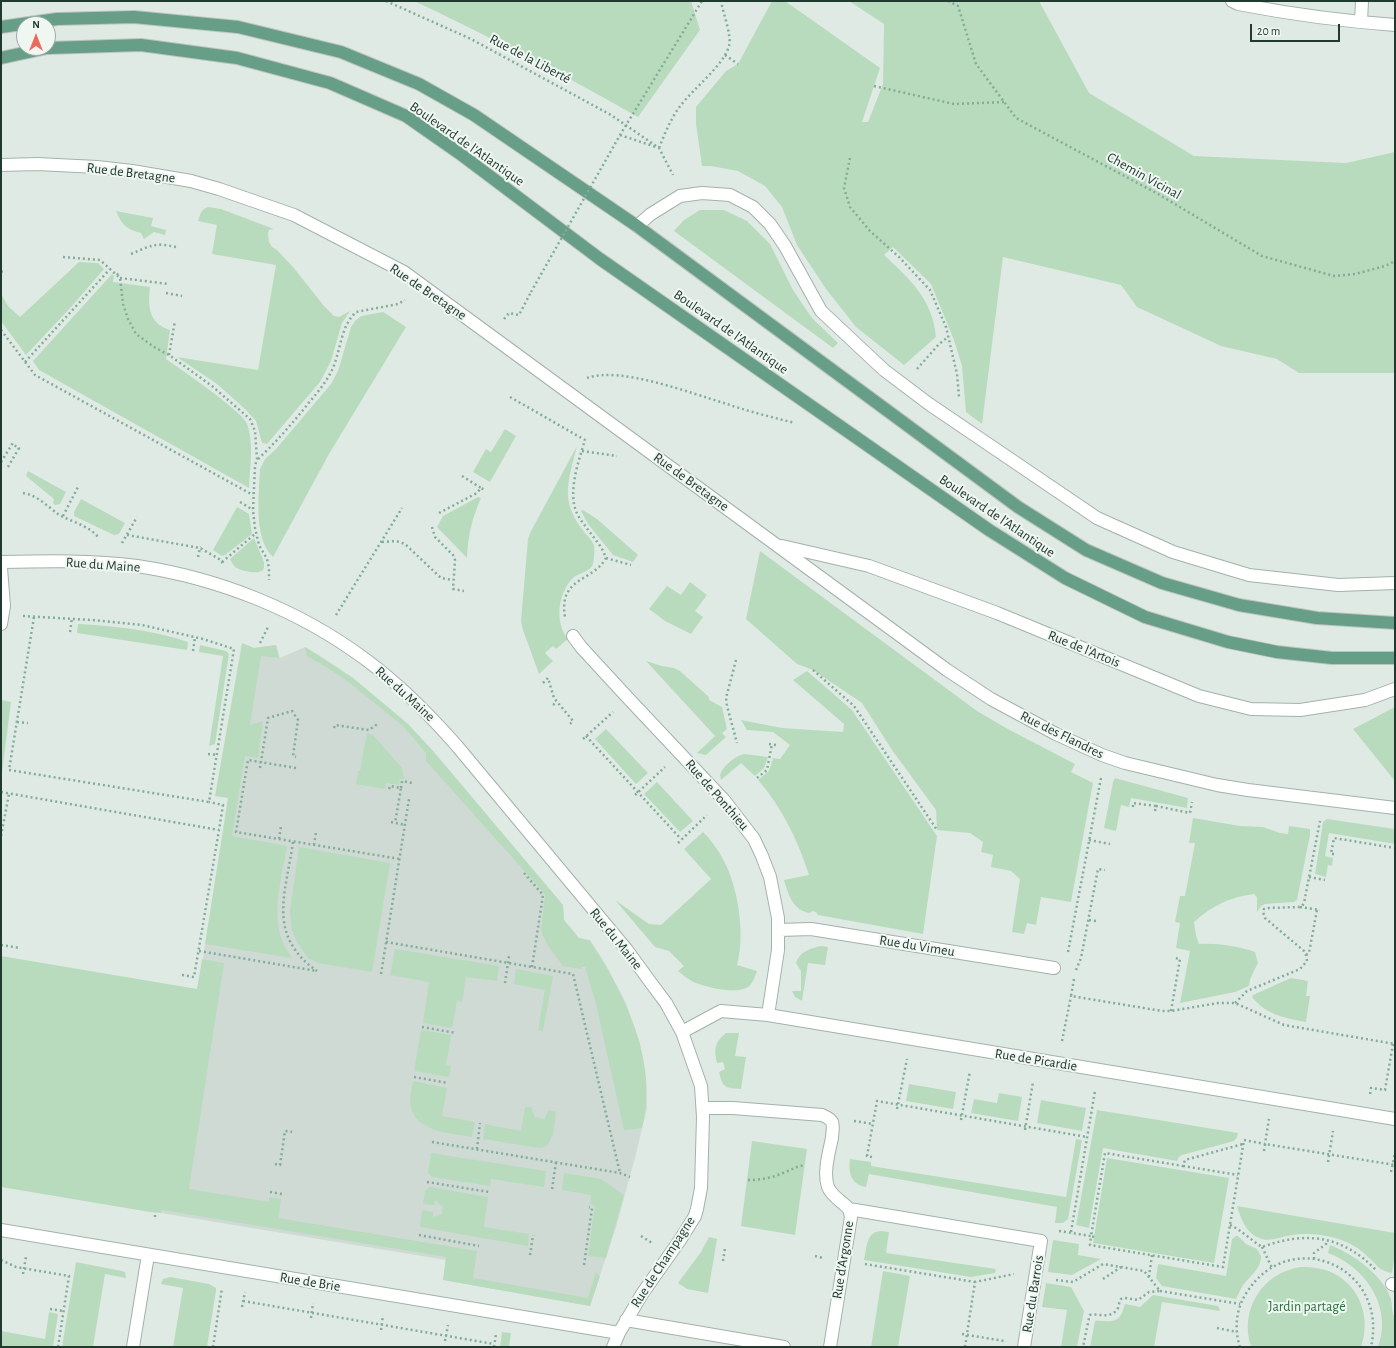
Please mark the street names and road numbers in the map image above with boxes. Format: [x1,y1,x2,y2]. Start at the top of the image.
street label: Rue de la Liberté [486,31,574,87]
street label: Boulevard de l'Atlantique [406,98,528,190]
street label: Chemin Vicinal [1104,149,1184,203]
street label: Rue de Bretagne [86,159,176,187]
street label: Rue de Bretagne [386,260,470,324]
street label: Boulevard de l'Atlantique [670,286,792,378]
street label: Rue de Bretagne [650,449,732,515]
street label: Boulevard de l'Atlantique [936,471,1058,561]
street label: Rue du Maine [65,554,141,576]
street label: Rue de l'Artois [1045,627,1123,671]
street label: Rue du Maine [372,663,438,725]
street label: Rue des Flandres [1017,707,1107,763]
street label: Rue de Ponthieu [682,756,752,834]
street label: Rue du Maine [586,905,646,973]
street label: Rue du Vimeu [878,932,956,960]
street label: Rue de Picardie [994,1045,1078,1075]
street label: Rue de Champagne [627,1213,699,1311]
street label: Rue d'Argonne [829,1220,857,1300]
street label: Rue du Barrois [1019,1254,1047,1334]
street label: Rue de Brie [278,1269,342,1295]

